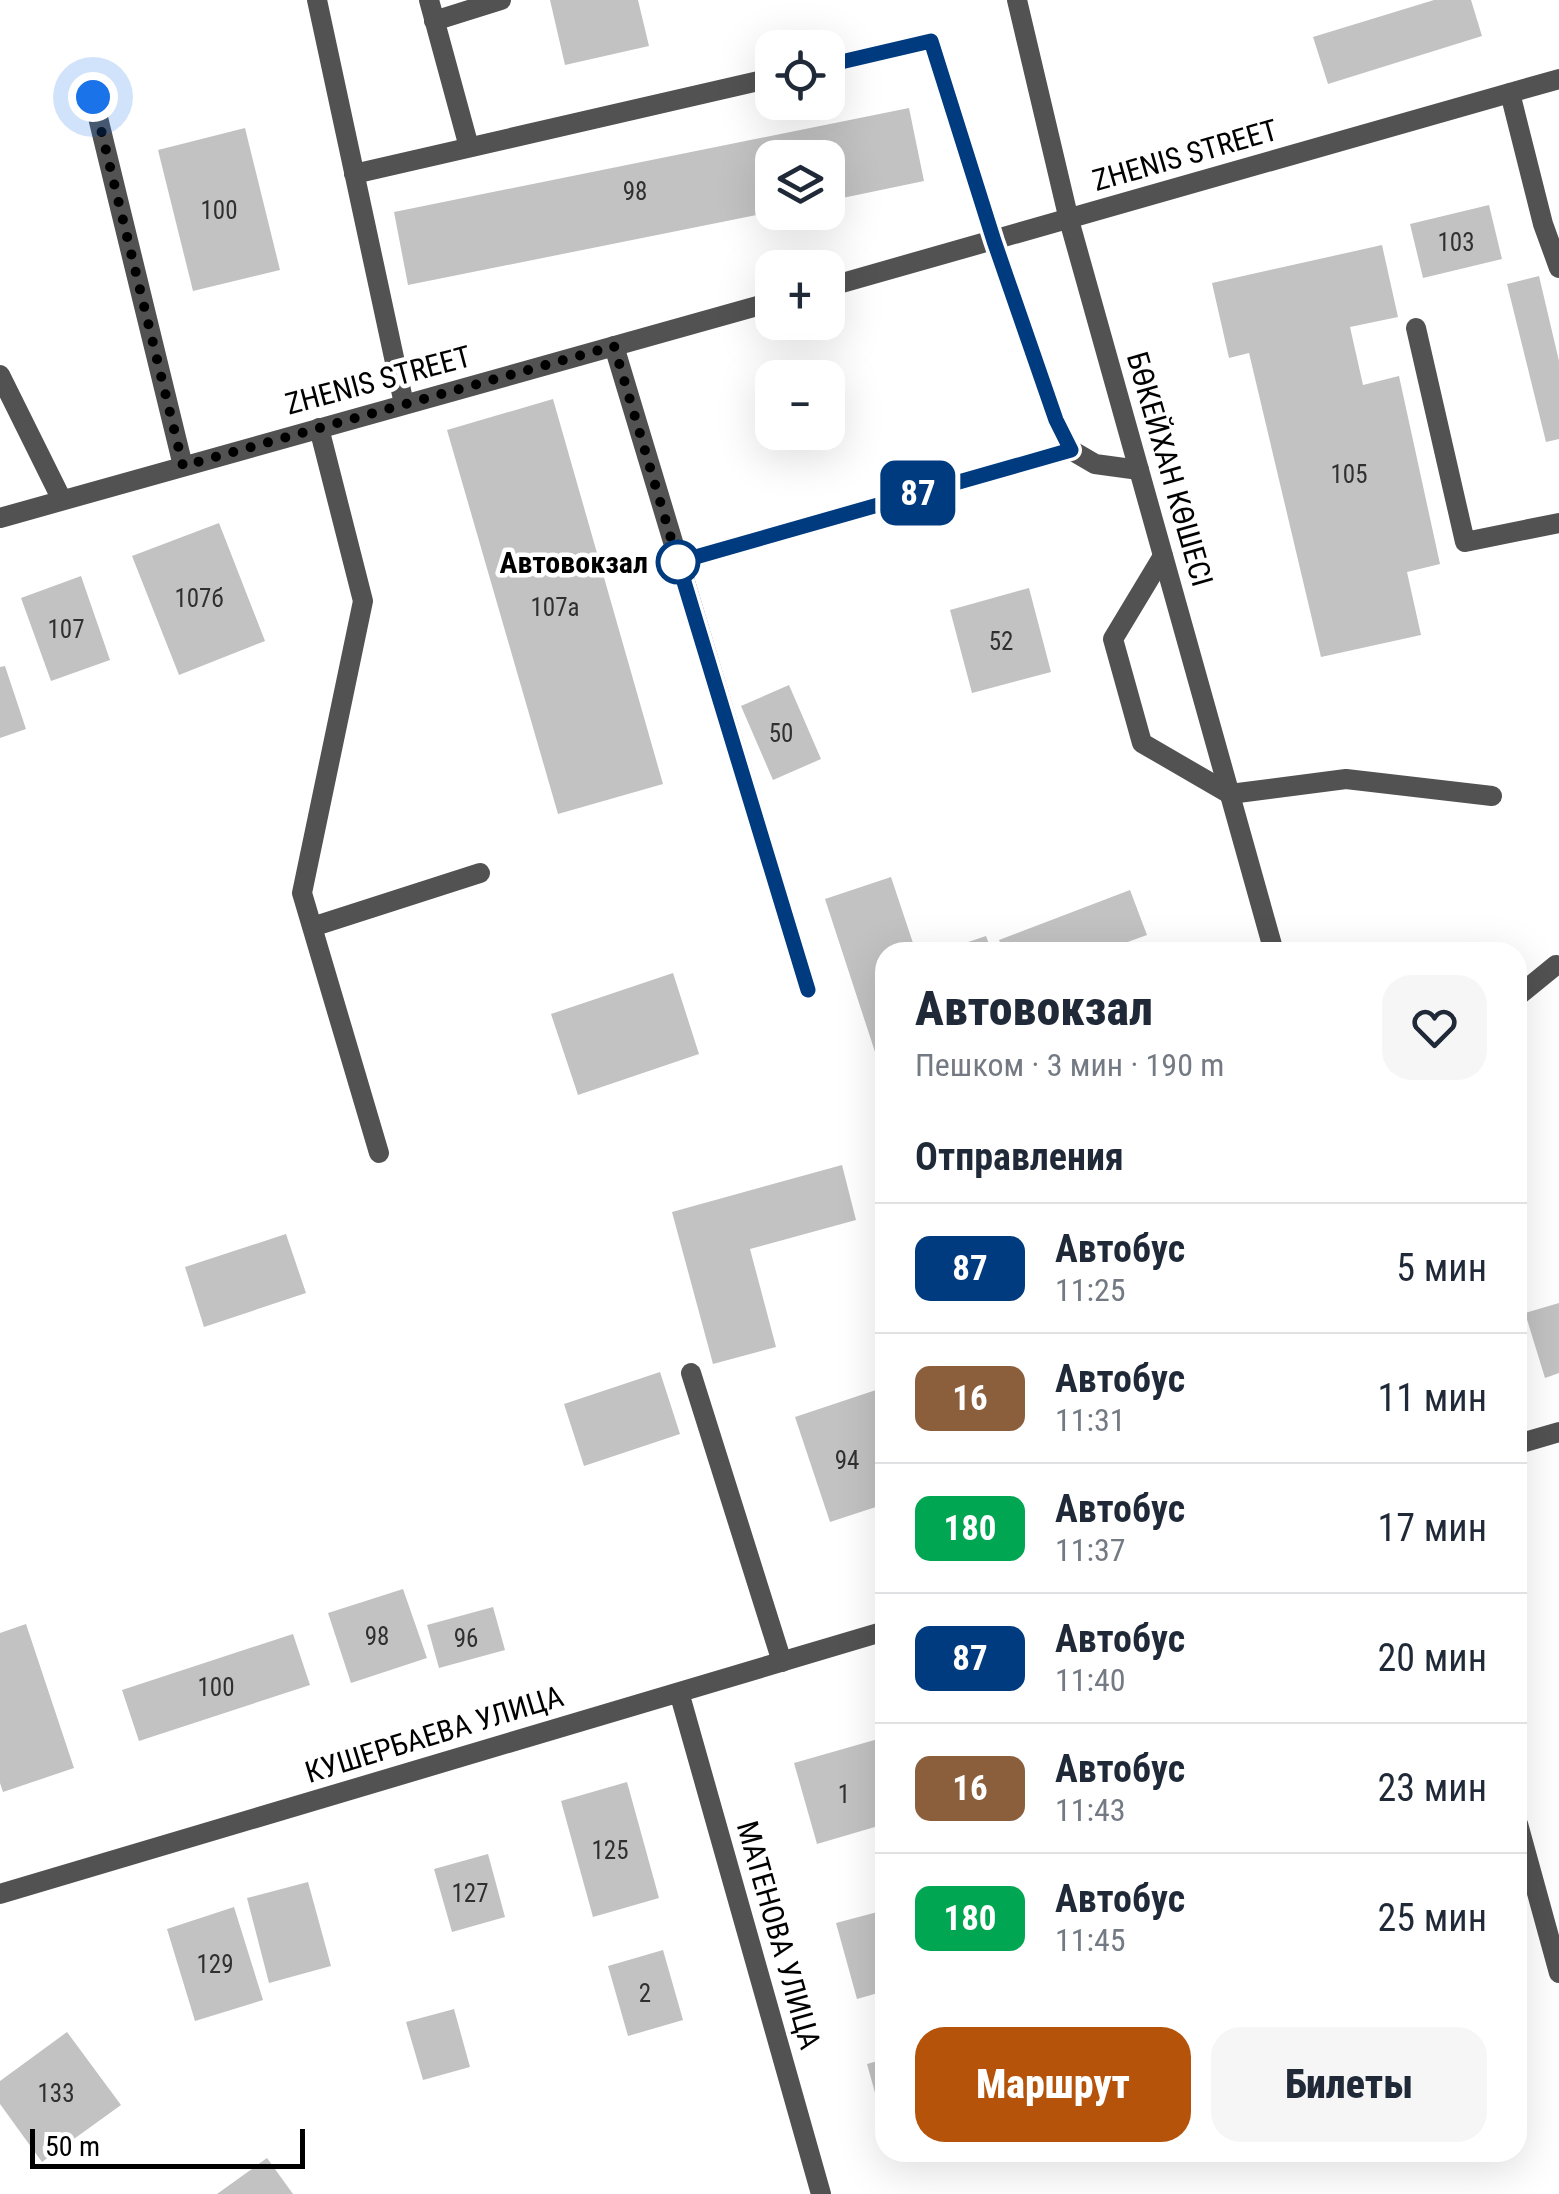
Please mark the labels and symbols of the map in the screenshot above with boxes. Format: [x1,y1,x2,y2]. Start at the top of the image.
your location [68,72,118,122]
street label: ZHENIS STREET [1089,112,1281,198]
house number: 98 [623,177,647,206]
house number: 100 [200,196,238,225]
house number: 103 [1437,228,1475,257]
street label: ZHENIS STREET [281,338,475,422]
street label: БӨКЕЙХАН КӨШЕСІ [1120,348,1220,590]
line badge: 87 [873,460,963,526]
house number: 105 [1330,460,1368,489]
marker: Автовокзал [657,541,699,583]
place label: Автовокзал [500,545,648,580]
house number: 107б [174,584,224,613]
house number: 107а [531,593,580,622]
house number: 107 [47,615,85,644]
house number: 52 [989,627,1013,656]
house number: 50 [769,719,793,748]
house number: 94 [835,1446,859,1475]
house number: 98 [365,1622,389,1651]
house number: 96 [454,1624,478,1653]
house number: 100 [197,1673,235,1702]
street label: КУШЕРБАЕВА УЛИЦА [301,1678,567,1790]
house number: 1 [838,1780,850,1809]
street label: МАТЕНОВА УЛИЦА [730,1817,828,2053]
house number: 125 [591,1836,629,1865]
house number: 127 [451,1879,489,1908]
house number: 129 [196,1950,234,1979]
house number: 2 [639,1979,651,2008]
house number: 133 [37,2079,75,2108]
scale bar [30,2124,305,2168]

